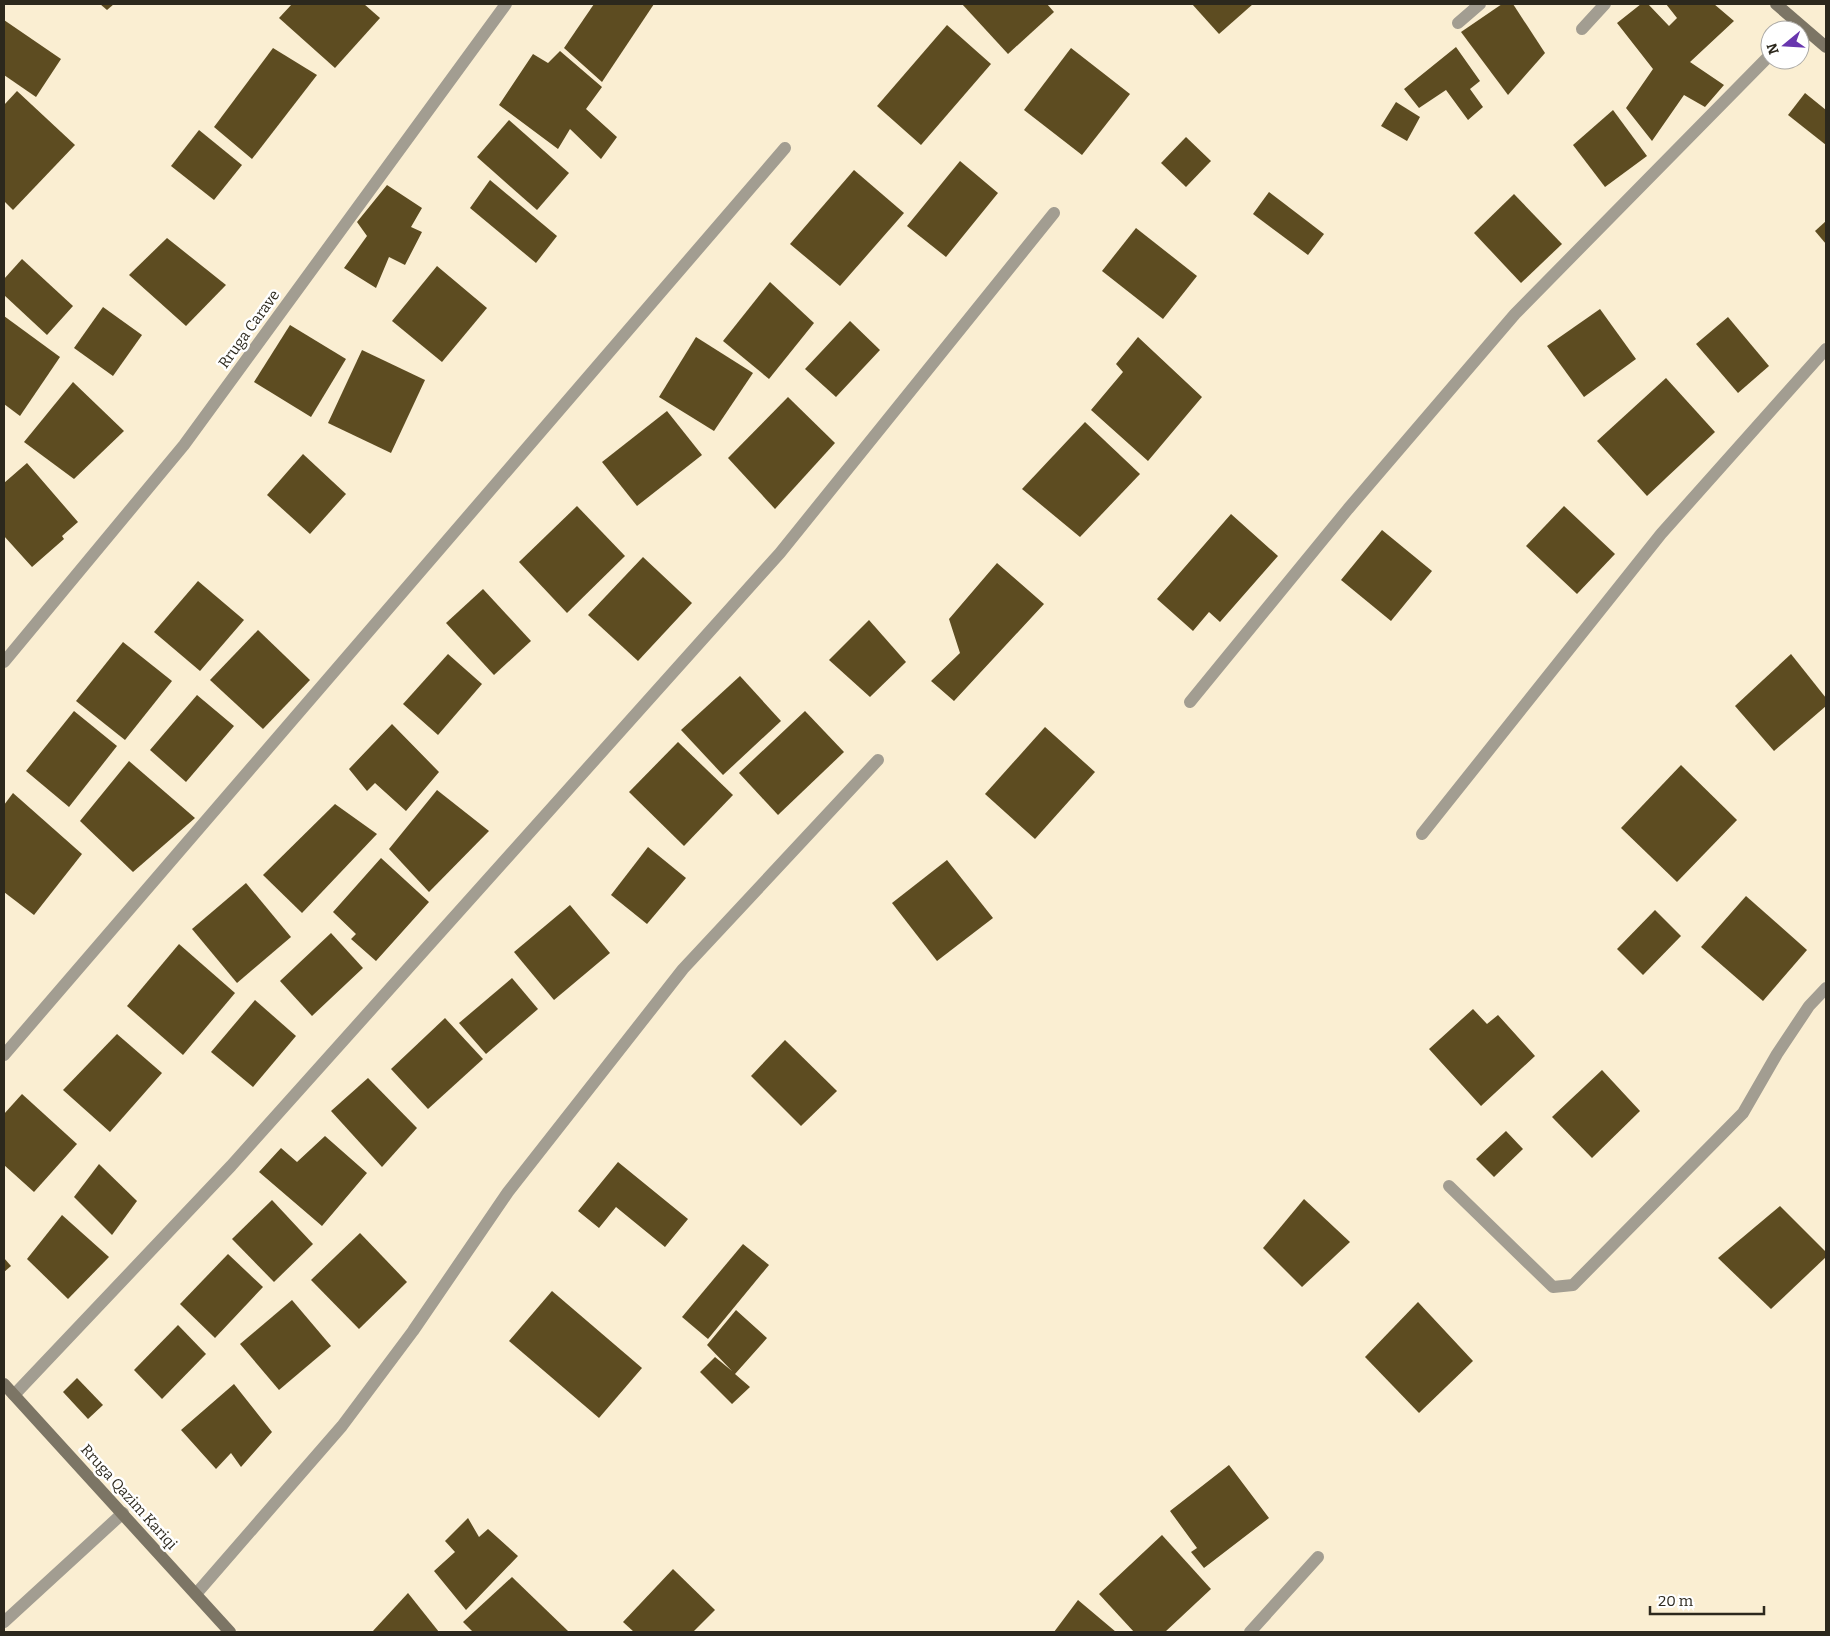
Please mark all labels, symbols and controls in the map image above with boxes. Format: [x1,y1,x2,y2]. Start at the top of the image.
north arrow [1760,20,1810,70]
text: N [1763,41,1783,57]
street label: Rruga Carave [215,286,283,372]
street label: Rruga Qazim Kariqi [77,1441,181,1554]
scale bar [1650,1584,1764,1616]
text: 20 m [1658,1592,1694,1610]

